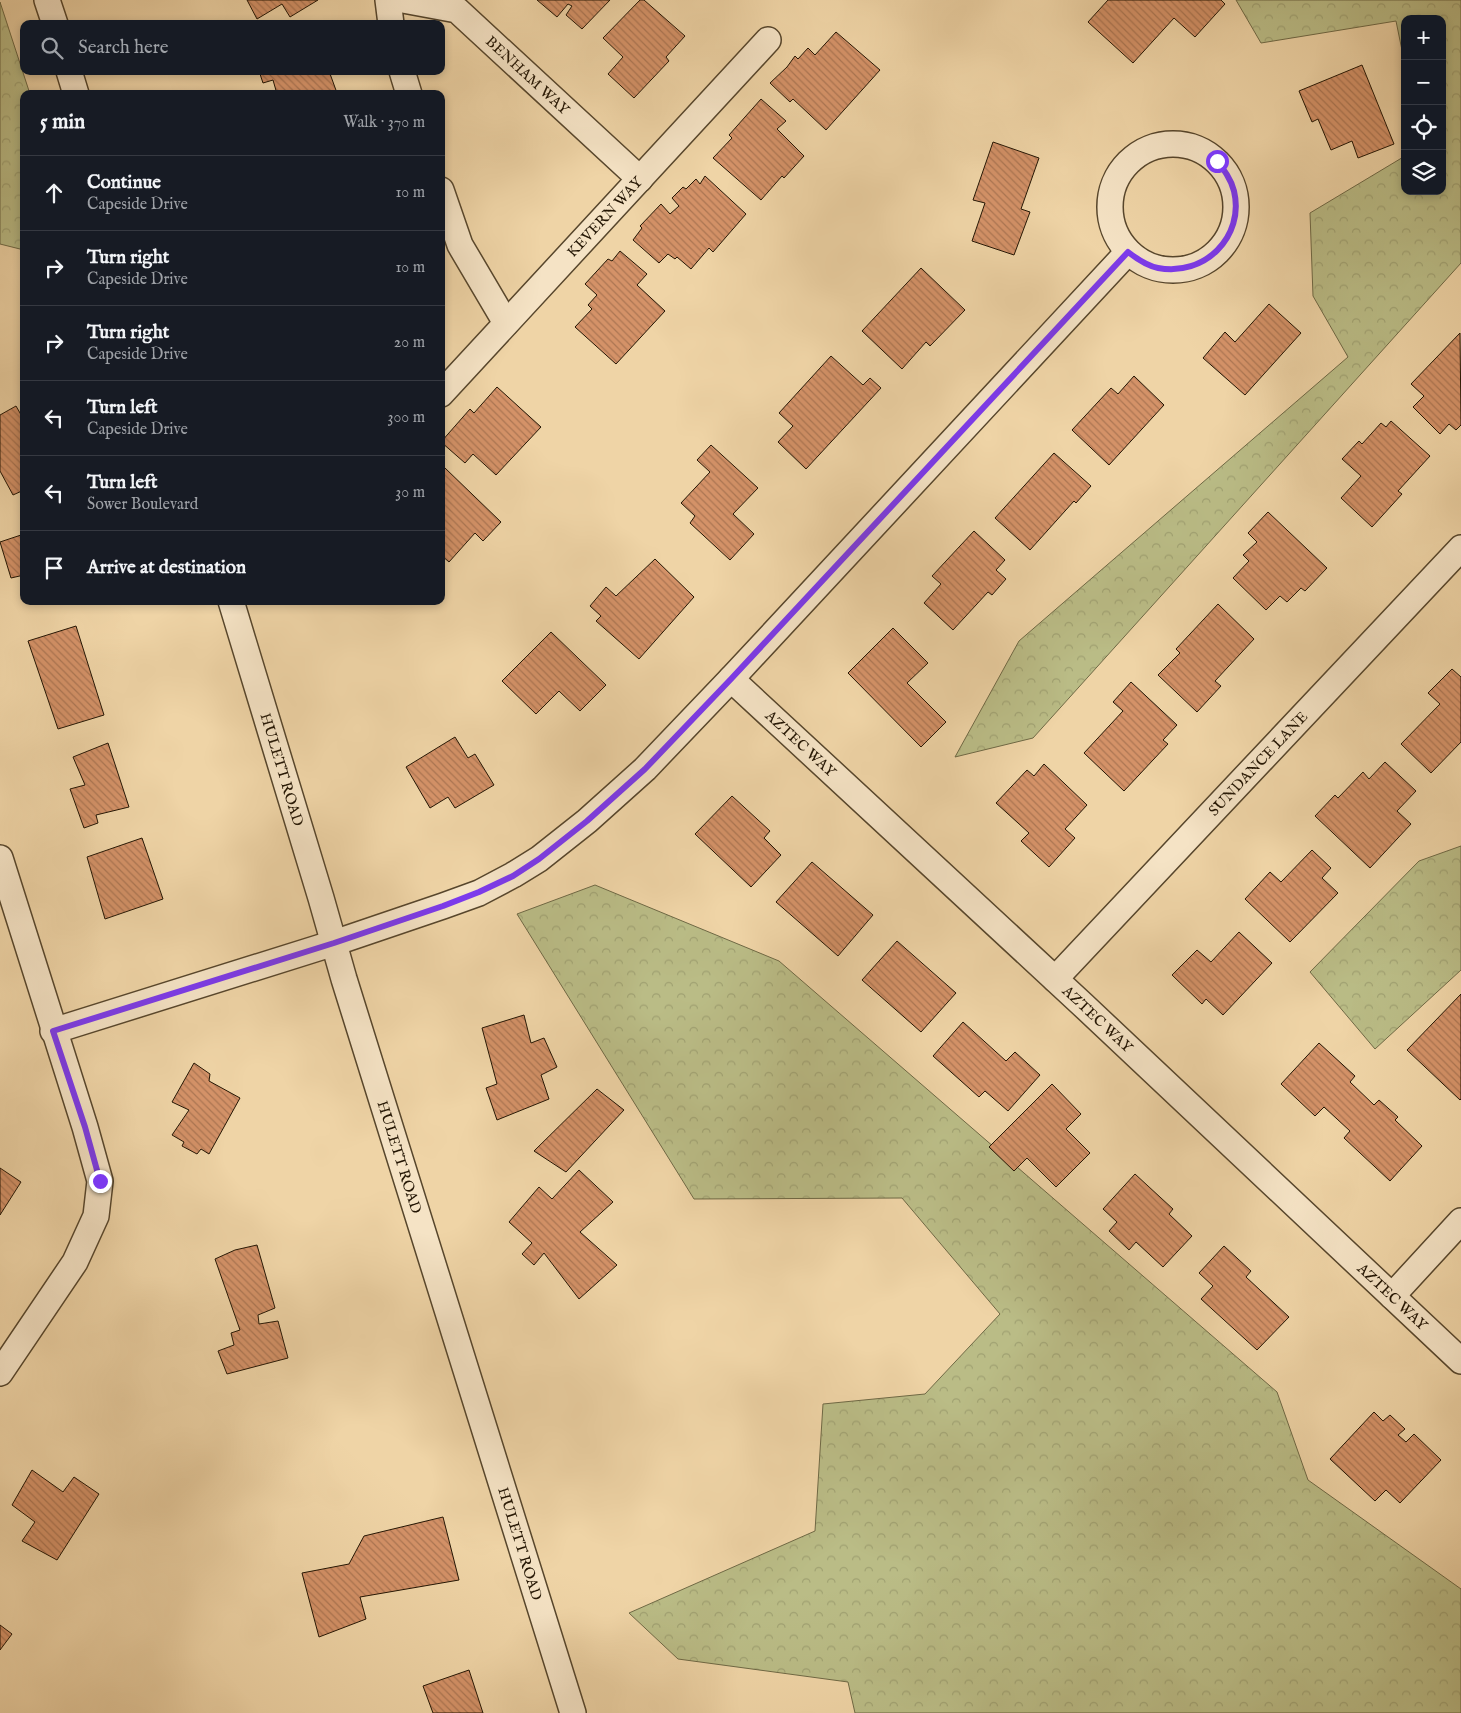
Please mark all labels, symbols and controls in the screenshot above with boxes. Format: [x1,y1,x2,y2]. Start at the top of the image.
map controls [1401,15,1446,195]
button: + [1401,15,1446,60]
search box [20,20,445,75]
street label: BENHAM WAY [481,32,574,120]
icon: search [38,34,66,62]
text: Search here [78,36,169,60]
button: − [1401,60,1446,105]
button: locate [1401,105,1446,150]
text: 5 min [40,109,85,136]
text: Walk · 370 m [343,113,425,133]
route start [1206,150,1229,173]
button: layers [1401,150,1446,195]
text: Continue [87,171,161,195]
street label: KEVERN WAY [563,173,647,261]
icon: ahead [40,179,68,207]
text: 10 m [395,183,425,203]
text: Capeside Drive [87,195,188,215]
text: Turn right [87,246,169,270]
icon: right [40,254,68,282]
text: 10 m [395,258,425,278]
text: Capeside Drive [87,270,188,290]
text: Turn right [87,321,169,345]
icon: right [40,329,68,357]
text: 20 m [394,333,425,353]
text: Capeside Drive [87,345,188,365]
text: Turn left [87,396,158,420]
icon: left [40,404,68,432]
text: 300 m [387,408,425,428]
text: Capeside Drive [87,420,188,440]
text: Turn left [87,471,158,495]
icon: left [40,479,68,507]
text: 30 m [395,483,425,503]
text: Sower Boulevard [87,495,198,515]
icon: arrive [40,554,68,582]
text: Arrive at destination [87,556,246,580]
street label: AZTEC WAY [760,706,840,782]
street label: SUNDANCE LANE [1205,708,1312,820]
street label: HULETT ROAD [255,711,308,829]
street label: AZTEC WAY [1057,981,1137,1057]
street label: HULETT ROAD [372,1098,426,1216]
route end [89,1170,112,1193]
street label: AZTEC WAY [1352,1259,1432,1335]
street label: HULETT ROAD [493,1485,546,1603]

